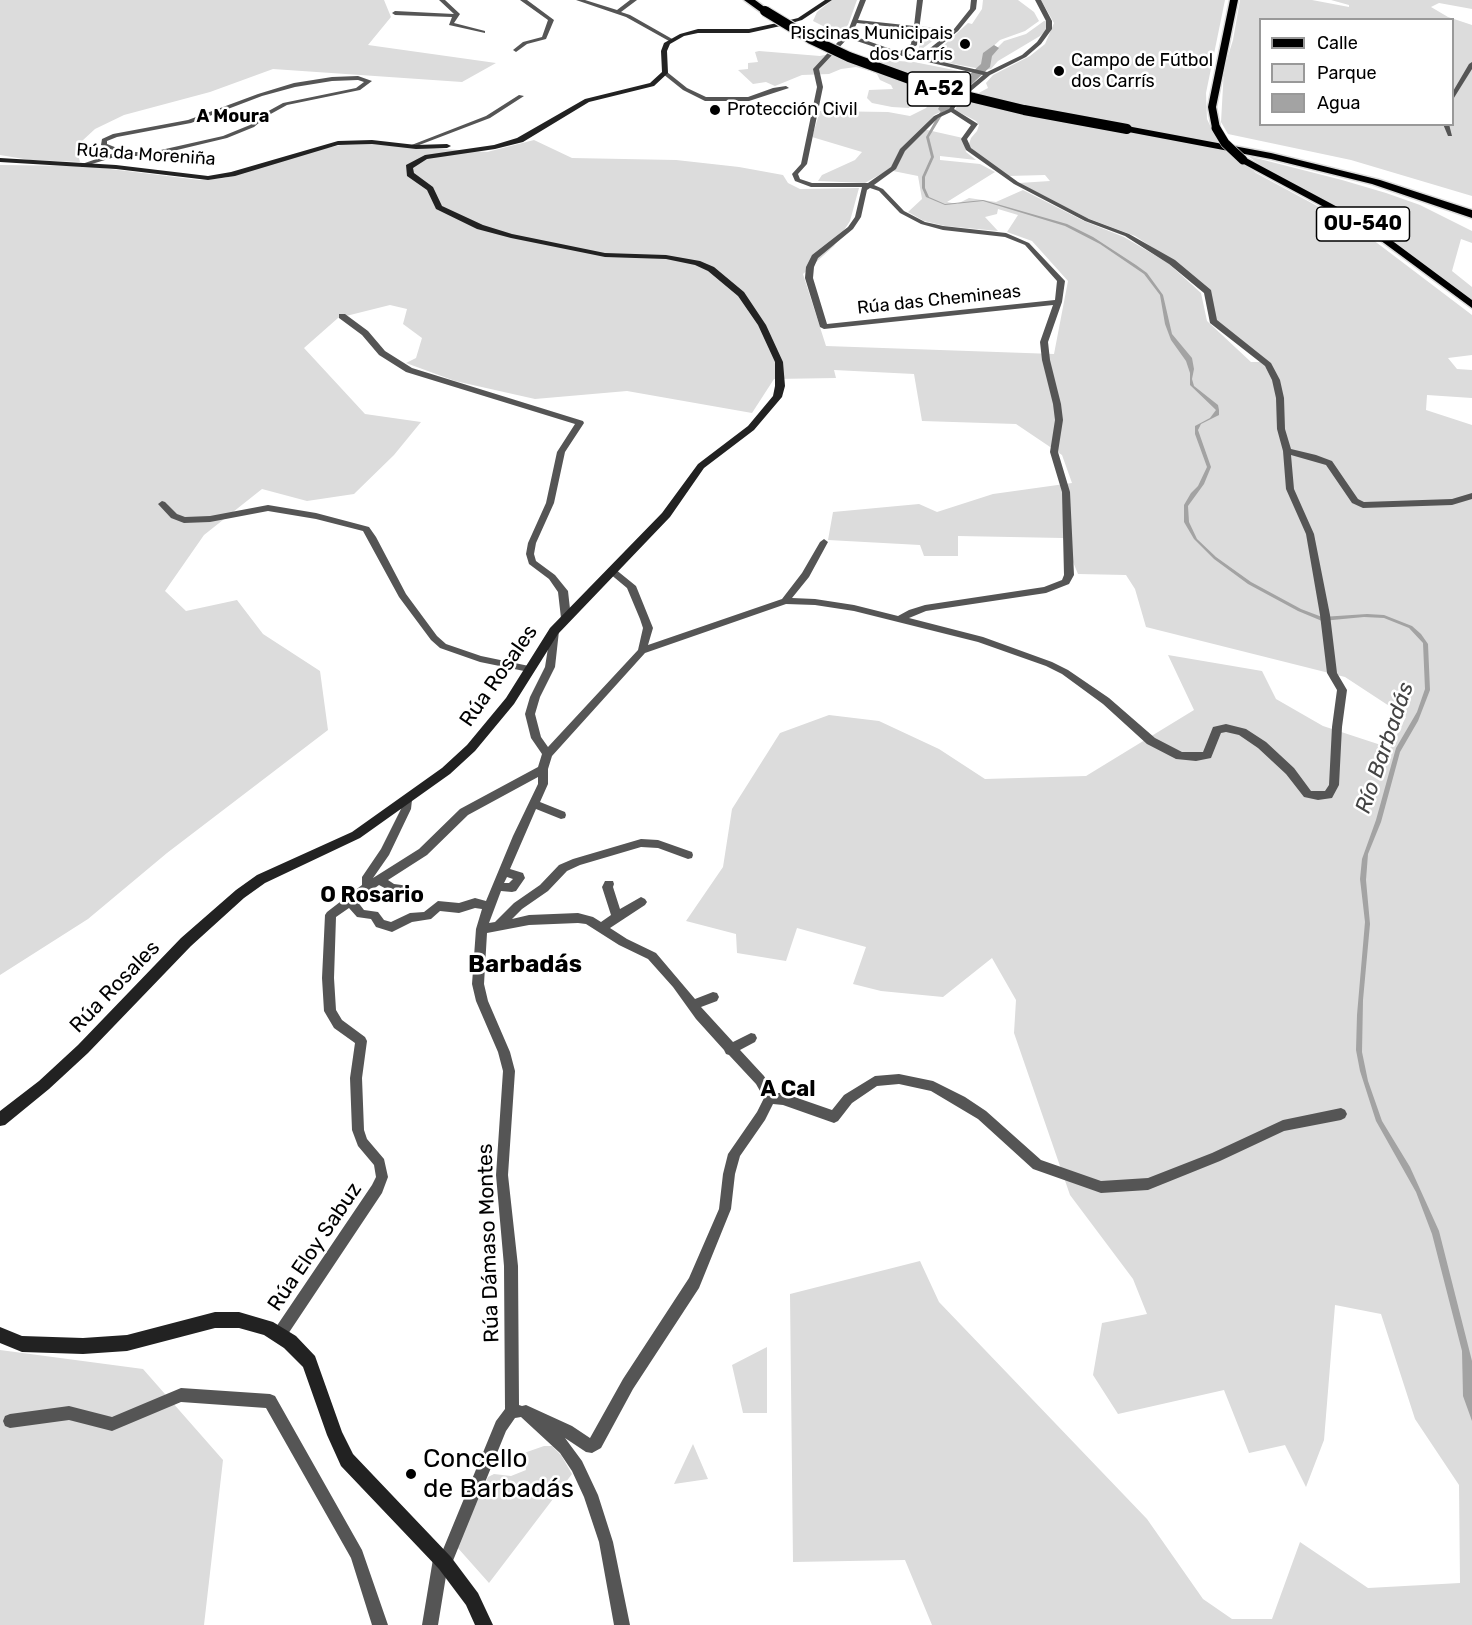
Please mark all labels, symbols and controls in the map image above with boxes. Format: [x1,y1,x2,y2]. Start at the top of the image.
legend [1259,18,1454,126]
place label: Piscinas Municipais dos Carrís [790,23,953,66]
text: Calle [1317,32,1358,54]
marker: Piscinas Municipais dos Carrís [958,37,972,51]
place label: Campo de Fútbol dos Carrís [1071,50,1213,92]
text: Parque [1317,62,1377,84]
marker: Campo de Fútbol dos Carrís [1052,64,1066,78]
road number: A-52 [908,72,970,106]
text: Agua [1317,92,1360,114]
place label: Protección Civil [727,99,858,121]
marker: Protección Civil [708,103,722,117]
district label: A Moura [197,106,269,128]
street label: Rúa da Moreniña [76,139,216,171]
road number: OU-540 [1316,207,1410,241]
street label: Rúa das Chemineas [856,281,1022,319]
street label: Rúa Rosales [455,620,543,732]
water label: Río Barbadás [1350,679,1420,817]
district label: O Rosario [320,883,424,909]
street label: Rúa Rosales [65,936,165,1038]
district label: Barbadás [468,951,582,979]
district label: A Cal [760,1077,816,1103]
street label: Rúa Dámaso Montes [473,1143,505,1343]
street label: Rúa Eloy Sabuz [263,1178,367,1316]
place label: Concello de Barbadás [423,1443,574,1504]
marker: Concello de Barbadás [404,1467,418,1481]

